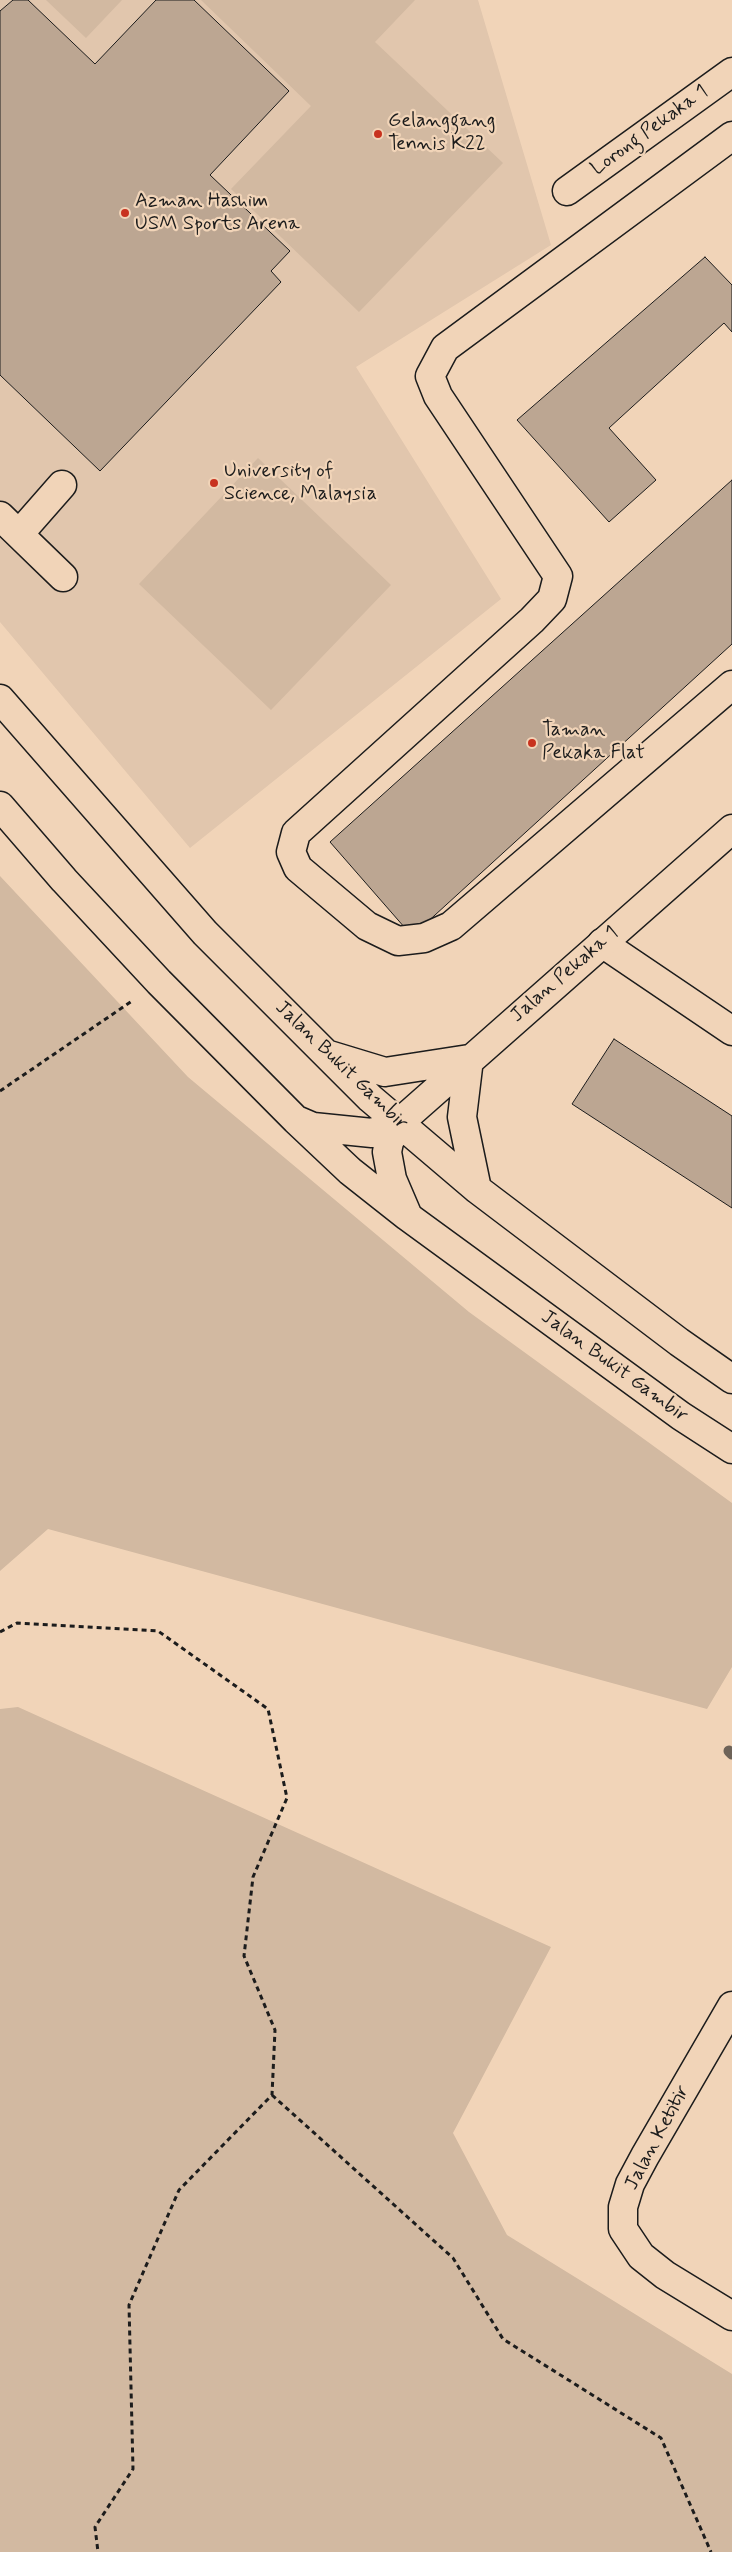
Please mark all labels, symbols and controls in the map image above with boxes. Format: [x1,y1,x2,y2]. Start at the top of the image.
street label: Lorong Pekaka 1 [587,80,713,182]
place label: Gelanggang Tennis K22 [388,110,496,157]
marker: Gelanggang Tennis K22 [372,128,384,140]
place label: Azman Hashim USM Sports Arena [135,190,300,237]
marker: Azman Hashim USM Sports Arena [119,207,131,219]
place label: University of Science, Malaysia [224,460,377,507]
marker: University of Science, Malaysia [208,477,220,489]
place label: Taman Pekaka Flat [542,719,645,766]
marker: Taman Pekaka Flat [526,737,538,749]
street label: Jalan Pekaka 1 [506,922,624,1028]
street label: Jalan Bukit Gambir [269,996,413,1136]
street label: Jalan Bukit Gambir [536,1306,692,1428]
street label: Jalan Ketitir [620,2081,696,2195]

